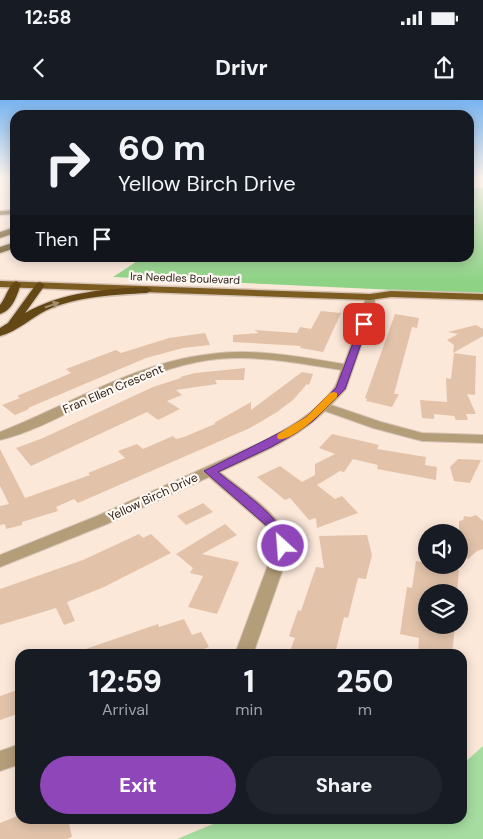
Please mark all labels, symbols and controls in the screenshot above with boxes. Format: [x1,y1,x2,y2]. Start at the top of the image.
text: 12:58 [25,5,72,30]
text: Drivr [215,53,268,82]
icon: back [25,54,53,82]
icon: share [430,54,458,82]
text: 60 m [118,125,206,171]
icon: right [35,130,100,195]
text: Yellow Birch Drive [118,169,296,198]
icon: arrive [88,225,116,253]
text: Then [35,227,78,252]
street label: Ira Needles Boulevard [130,269,240,287]
one-way arrow [45,301,60,309]
pin [343,303,385,345]
icon: arrive [350,310,378,338]
street label: Fran Ellen Crescent [60,361,166,417]
street label: Yellow Birch Drive [106,469,201,525]
position arrow [256,519,308,571]
map controls [418,524,468,634]
button: sound [418,524,468,574]
button: layers [418,584,468,634]
text: 12:59 [89,662,162,701]
text: 1 [243,662,255,701]
text: 250 [336,662,393,701]
text: Arrival [102,699,148,720]
text: min [235,699,263,720]
text: m [358,699,372,720]
button: Exit [40,756,236,814]
button: Share [246,756,442,814]

